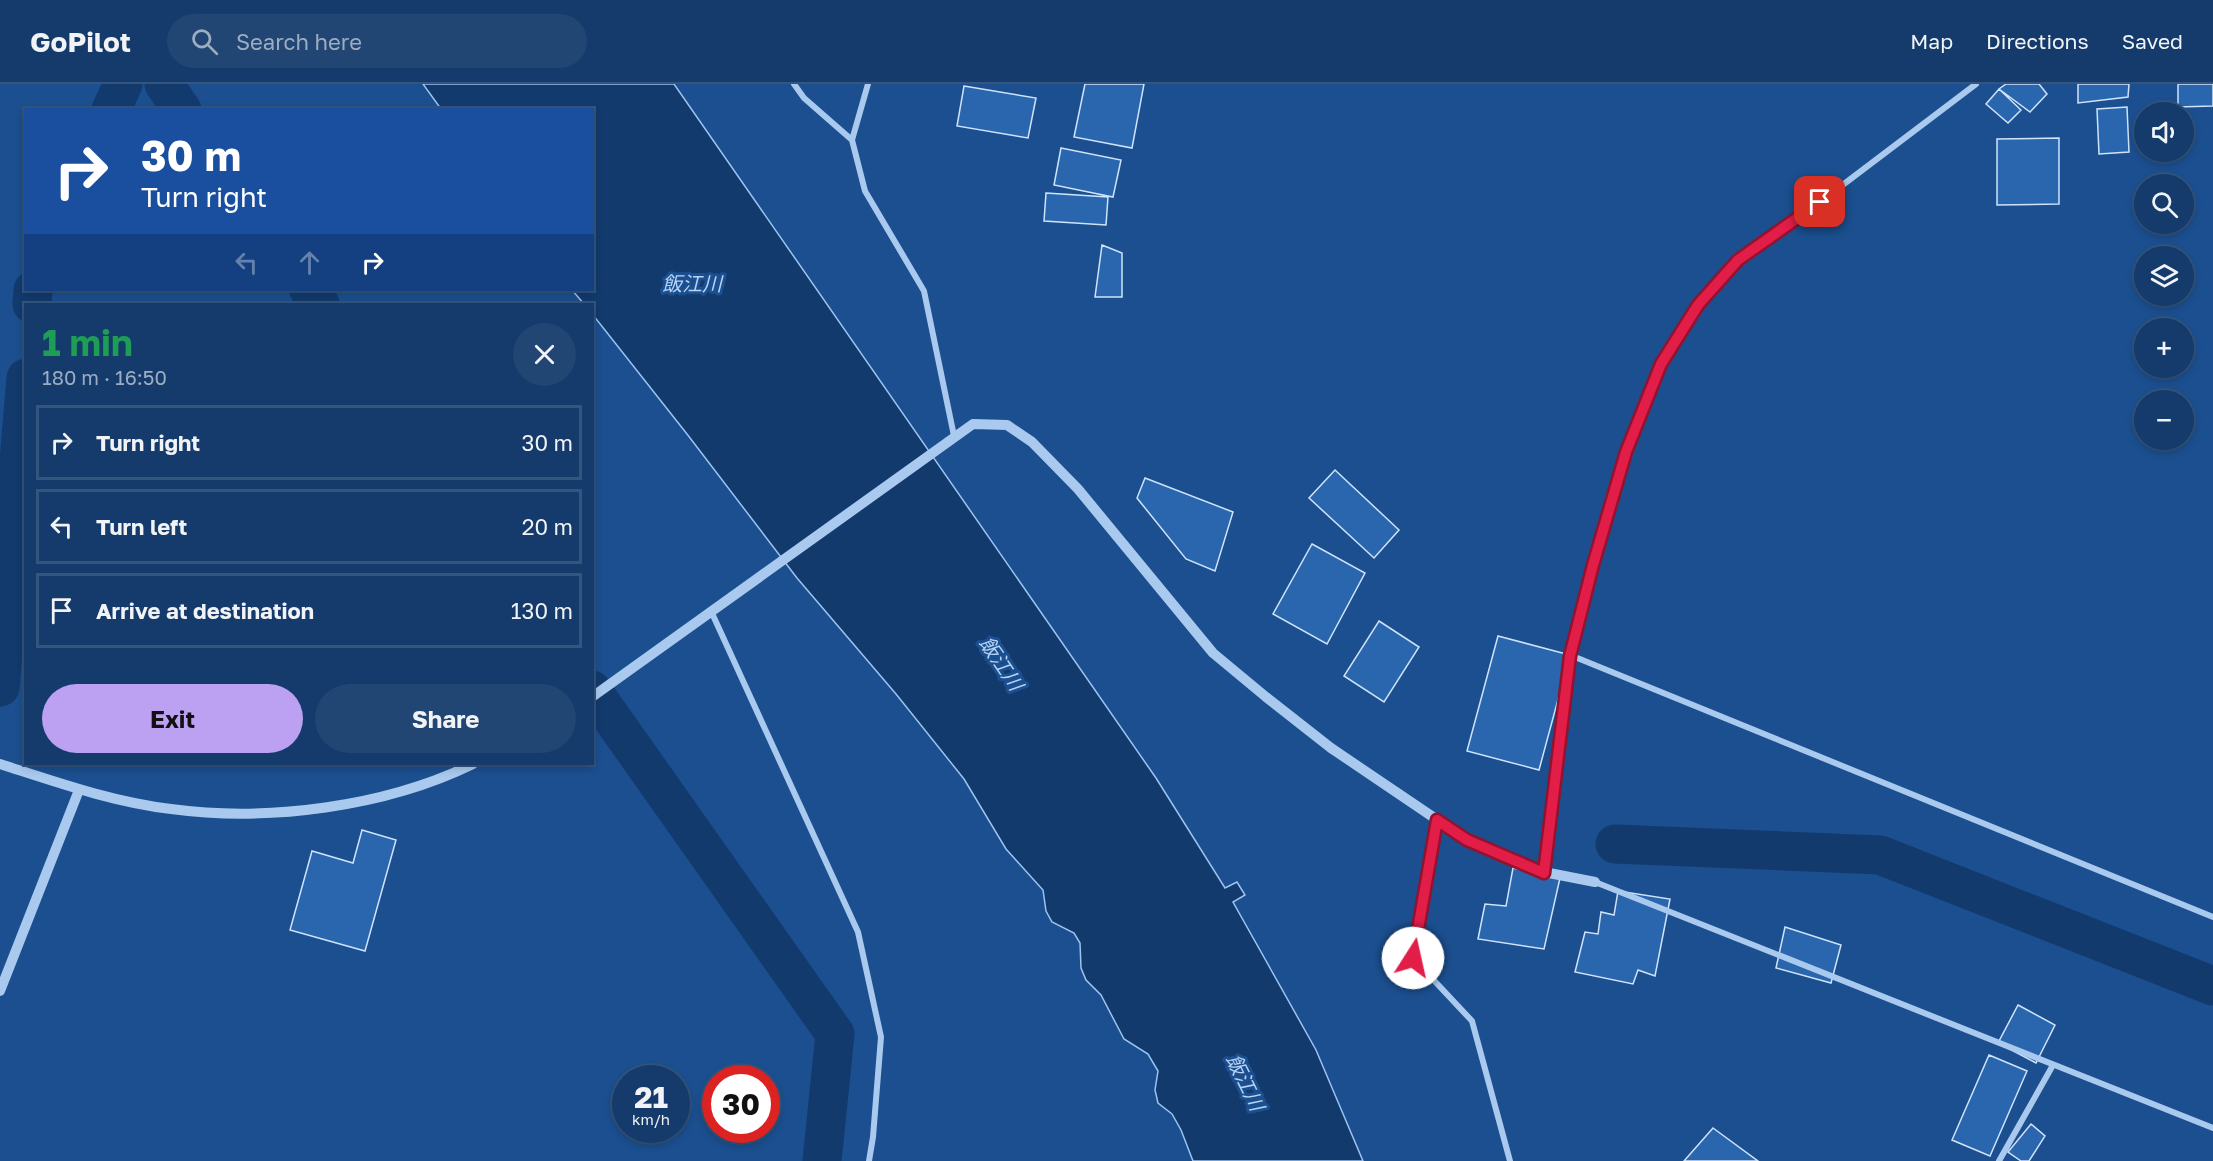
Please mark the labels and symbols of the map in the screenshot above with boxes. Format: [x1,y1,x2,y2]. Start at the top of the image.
pin [1794,176,1845,227]
water label: 飯江川 [662,271,724,295]
water label: 飯江川 [975,631,1030,696]
position arrow [1381,926,1445,990]
water label: 飯江川 [1222,1050,1271,1116]
speed limit sign: 30 [702,1065,780,1143]

